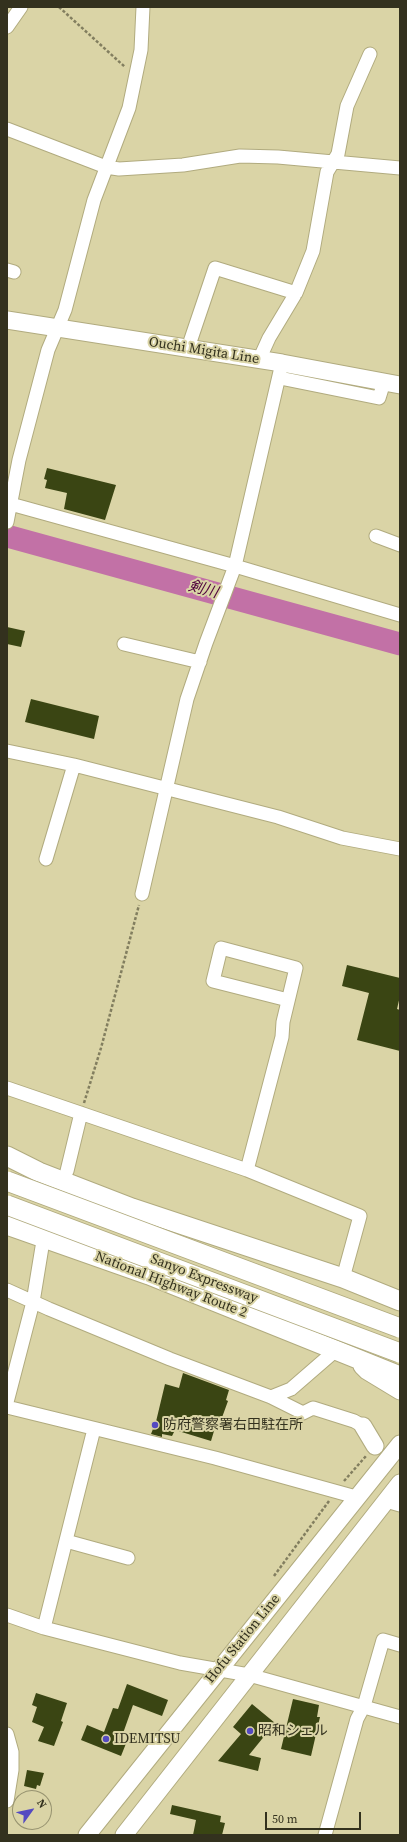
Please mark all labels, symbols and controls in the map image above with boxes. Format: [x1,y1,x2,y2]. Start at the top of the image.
street label: Ouchi Migita Line [147,334,261,368]
water label: 剣川 [186,577,220,603]
street label: National Highway Route 2 [93,1248,249,1322]
street label: Sanyo Expressway [148,1251,260,1307]
place label: 防府警察署右田駐在所 [163,1417,303,1433]
marker: 防府警察署右田駐在所 [150,1420,160,1430]
street label: Hofu Station Line [202,1591,284,1687]
place label: 昭和シェル [258,1723,328,1739]
marker: 昭和シェル [245,1726,255,1736]
place label: IDEMITSU [114,1731,180,1747]
marker: IDEMITSU [101,1734,111,1744]
north arrow [12,1790,52,1830]
text: N [33,1796,50,1811]
scale bar [267,1804,363,1830]
text: 50 m [272,1811,298,1827]

